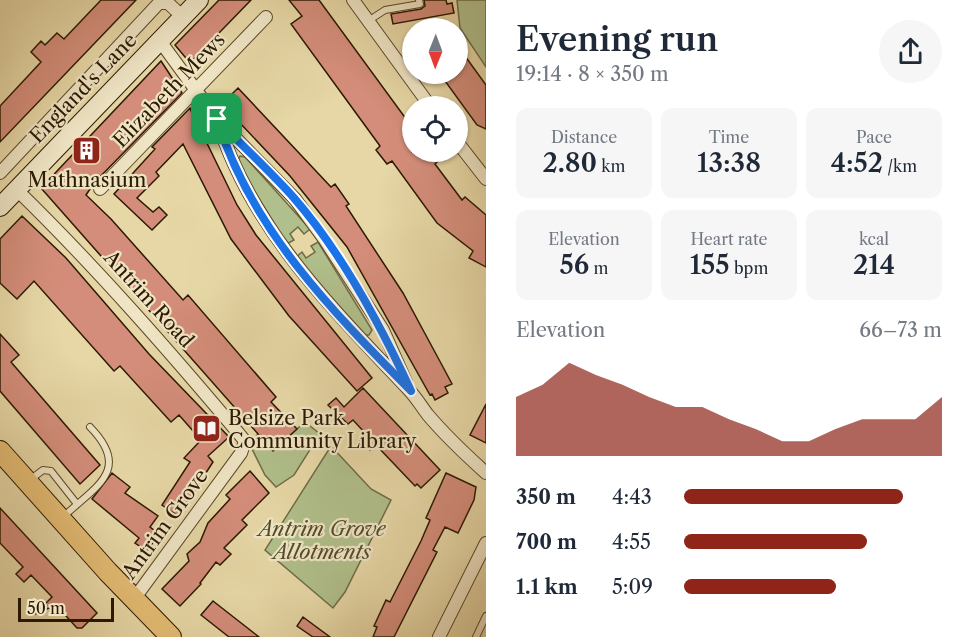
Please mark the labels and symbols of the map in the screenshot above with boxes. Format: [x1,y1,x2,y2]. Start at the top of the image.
north arrow [402,18,468,84]
street label: England's Lane [24,28,142,148]
street label: Elizabeth Mews [108,28,230,152]
pin [191,93,242,144]
building icon: Mathnasium [71,134,103,166]
place label: Mathnasium [28,168,147,192]
street label: Antrim Road [98,245,199,352]
place label: Belsize Park Community Library [228,406,417,453]
library icon: Belsize Park Community Library [191,413,223,445]
street label: Antrim Grove [116,464,213,585]
park label: Antrim Grove Allotments [255,517,387,564]
scale bar [18,595,114,622]

